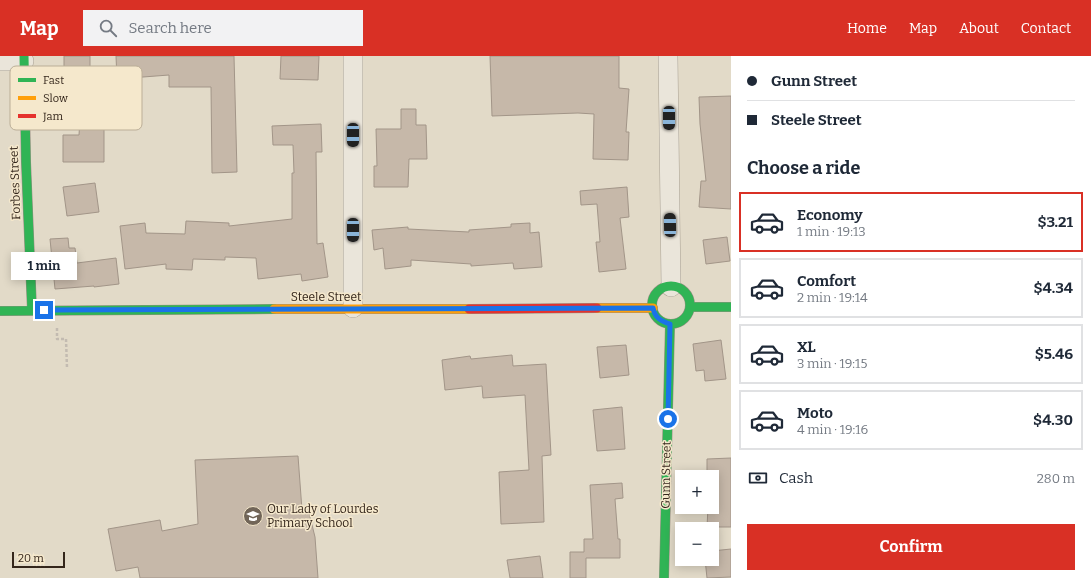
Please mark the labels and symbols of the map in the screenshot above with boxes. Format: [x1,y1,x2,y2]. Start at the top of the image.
legend [10,66,142,130]
text: Fast [43,74,64,87]
text: Slow [43,92,68,105]
car [663,106,675,130]
text: Jam [42,110,63,123]
car [347,123,359,147]
street label: Forbes Street [7,145,23,220]
car [664,213,676,237]
car [347,218,359,242]
callout: 1 min [11,252,77,280]
street label: Steele Street [291,290,362,304]
route end [35,301,53,319]
route start [659,410,677,428]
street label: Gunn Street [658,440,674,509]
place label: Our Lady of Lourdes Primary School [267,502,379,530]
school or university icon: Our Lady of Lourdes Primary School [242,505,264,527]
scale bar [12,550,65,569]

